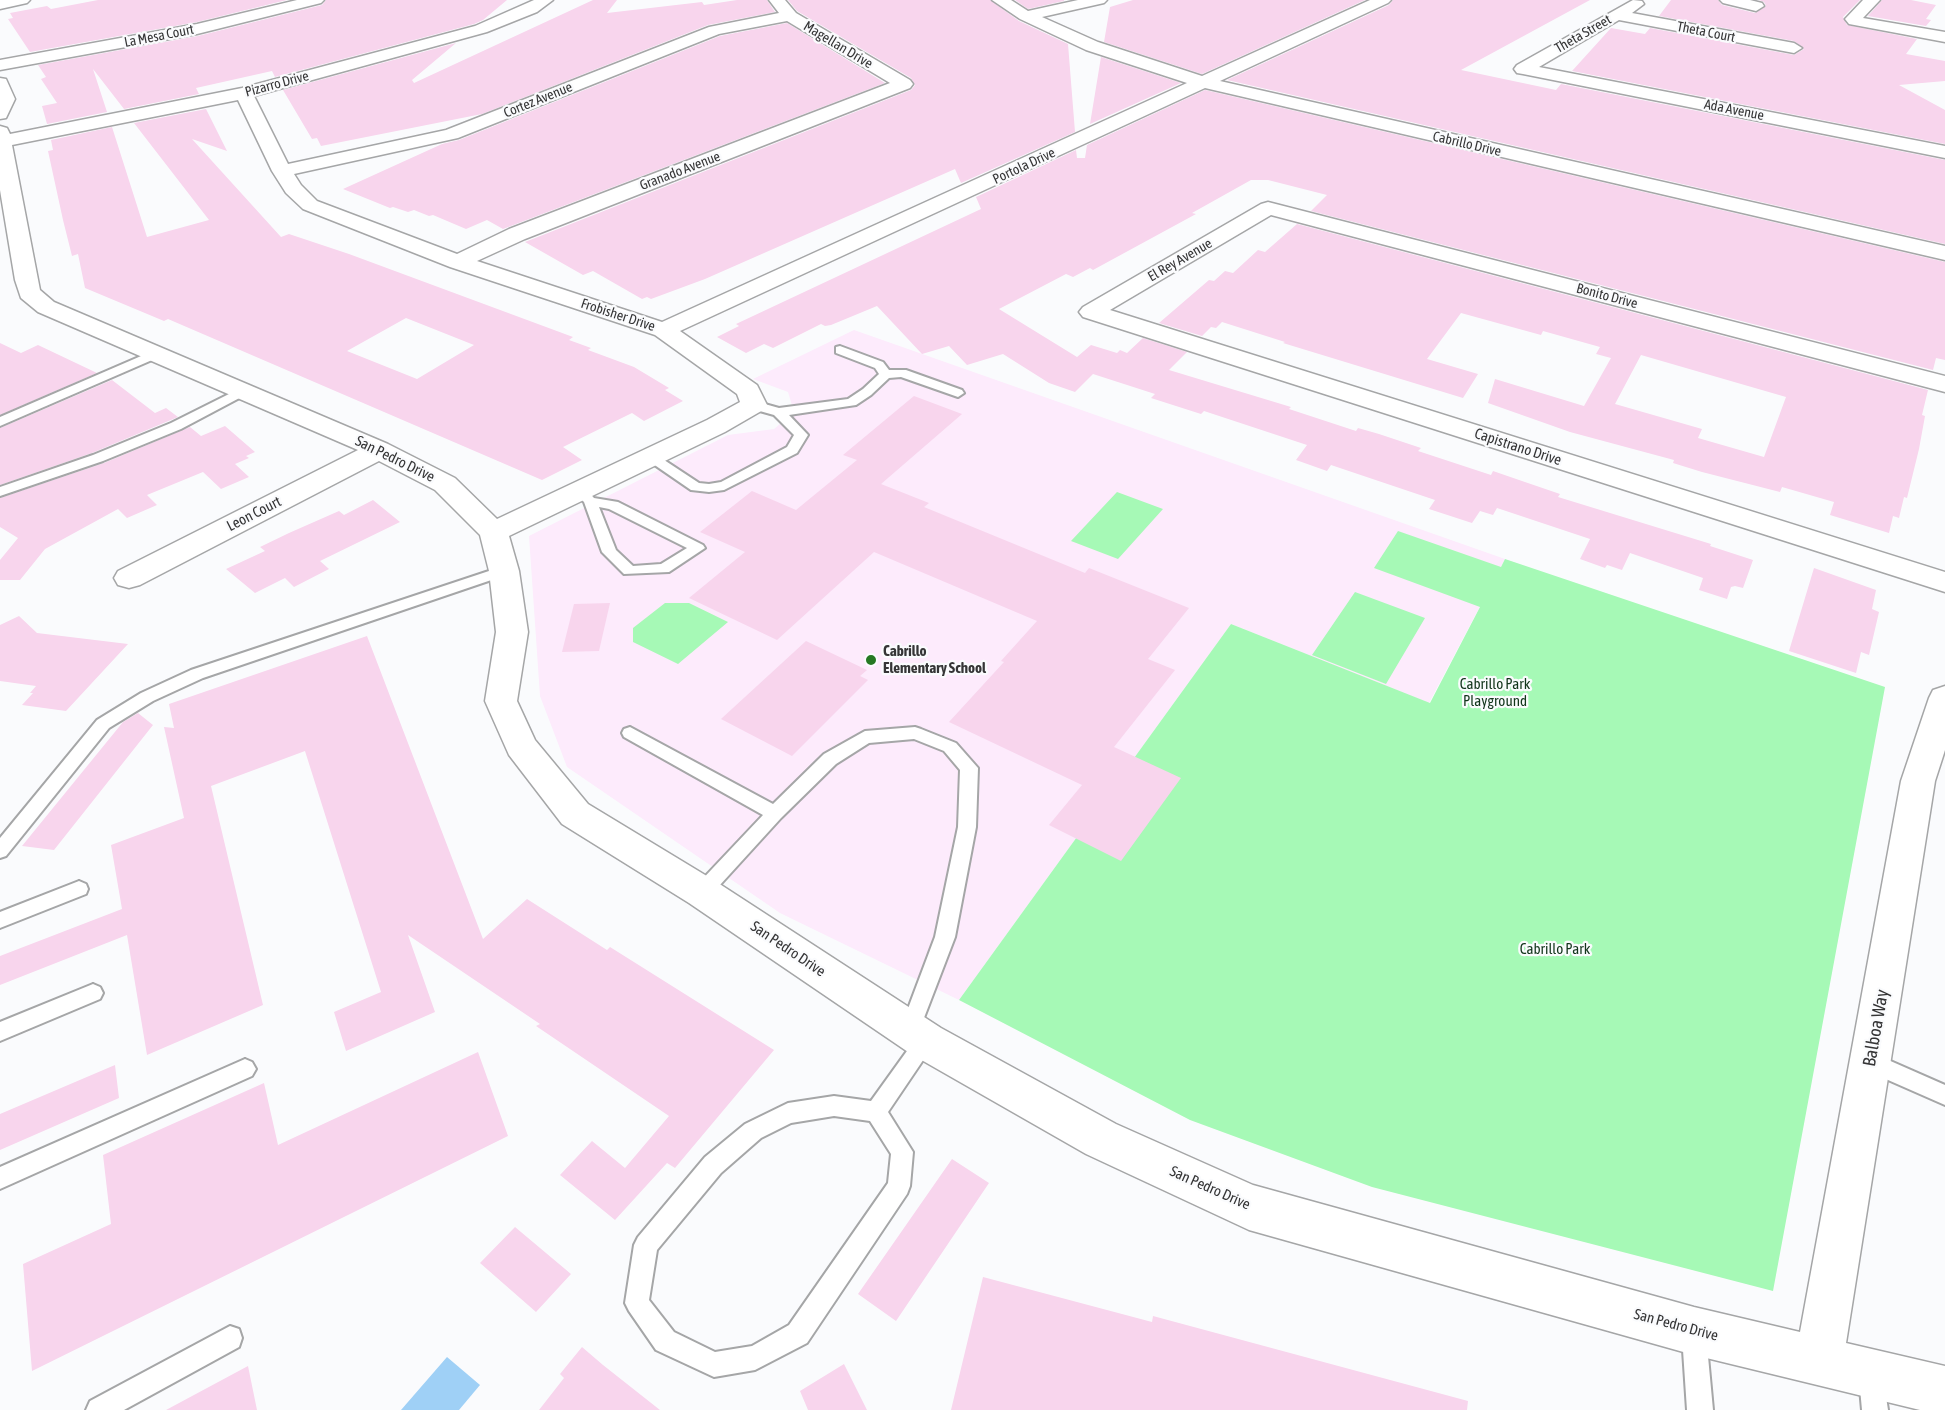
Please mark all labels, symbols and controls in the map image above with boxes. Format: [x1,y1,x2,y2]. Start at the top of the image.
street label: Theta Street [1552,11,1614,57]
street label: Magellan Drive [800,18,876,72]
street label: Theta Court [1675,18,1737,46]
street label: La Mesa Court [123,21,195,51]
street label: Pizarro Drive [243,67,311,101]
street label: Cortez Avenue [501,79,575,121]
street label: Ada Avenue [1703,96,1765,124]
street label: Cabrillo Drive [1431,128,1503,160]
street label: Portola Drive [990,144,1058,188]
street label: Granado Avenue [637,148,723,194]
street label: El Rey Avenue [1145,235,1215,285]
street label: Bonito Drive [1575,280,1639,312]
street label: Frobisher Drive [579,295,657,335]
street label: Capistrano Drive [1472,424,1564,470]
street label: San Pedro Drive [352,432,438,486]
street label: Leon Court [224,493,284,535]
place label: Cabrillo Elementary School [883,642,986,677]
marker: Cabrillo Elementary School [864,653,878,667]
park label: Cabrillo Park Playground [1460,675,1530,710]
street label: San Pedro Drive [747,917,829,981]
park label: Cabrillo Park [1520,940,1590,958]
street label: Balboa Way [1859,988,1893,1068]
street label: San Pedro Drive [1167,1162,1253,1214]
street label: San Pedro Drive [1632,1305,1720,1345]

